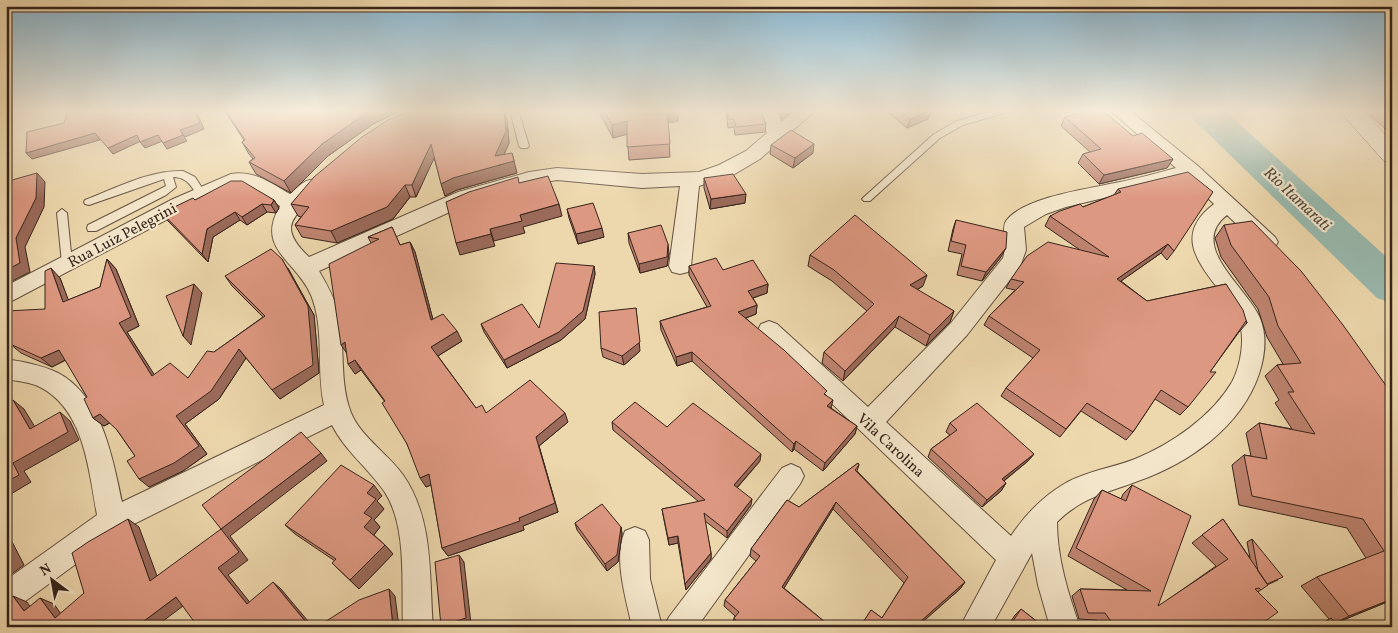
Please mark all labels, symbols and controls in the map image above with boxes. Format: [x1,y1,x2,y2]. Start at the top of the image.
water label: Rio Itamarati [1258,163,1336,237]
street label: Rua Luiz Pelegrini [65,199,181,274]
street label: Vila Carolina [851,409,929,483]
north arrow [28,556,78,606]
text: N [37,559,55,581]

